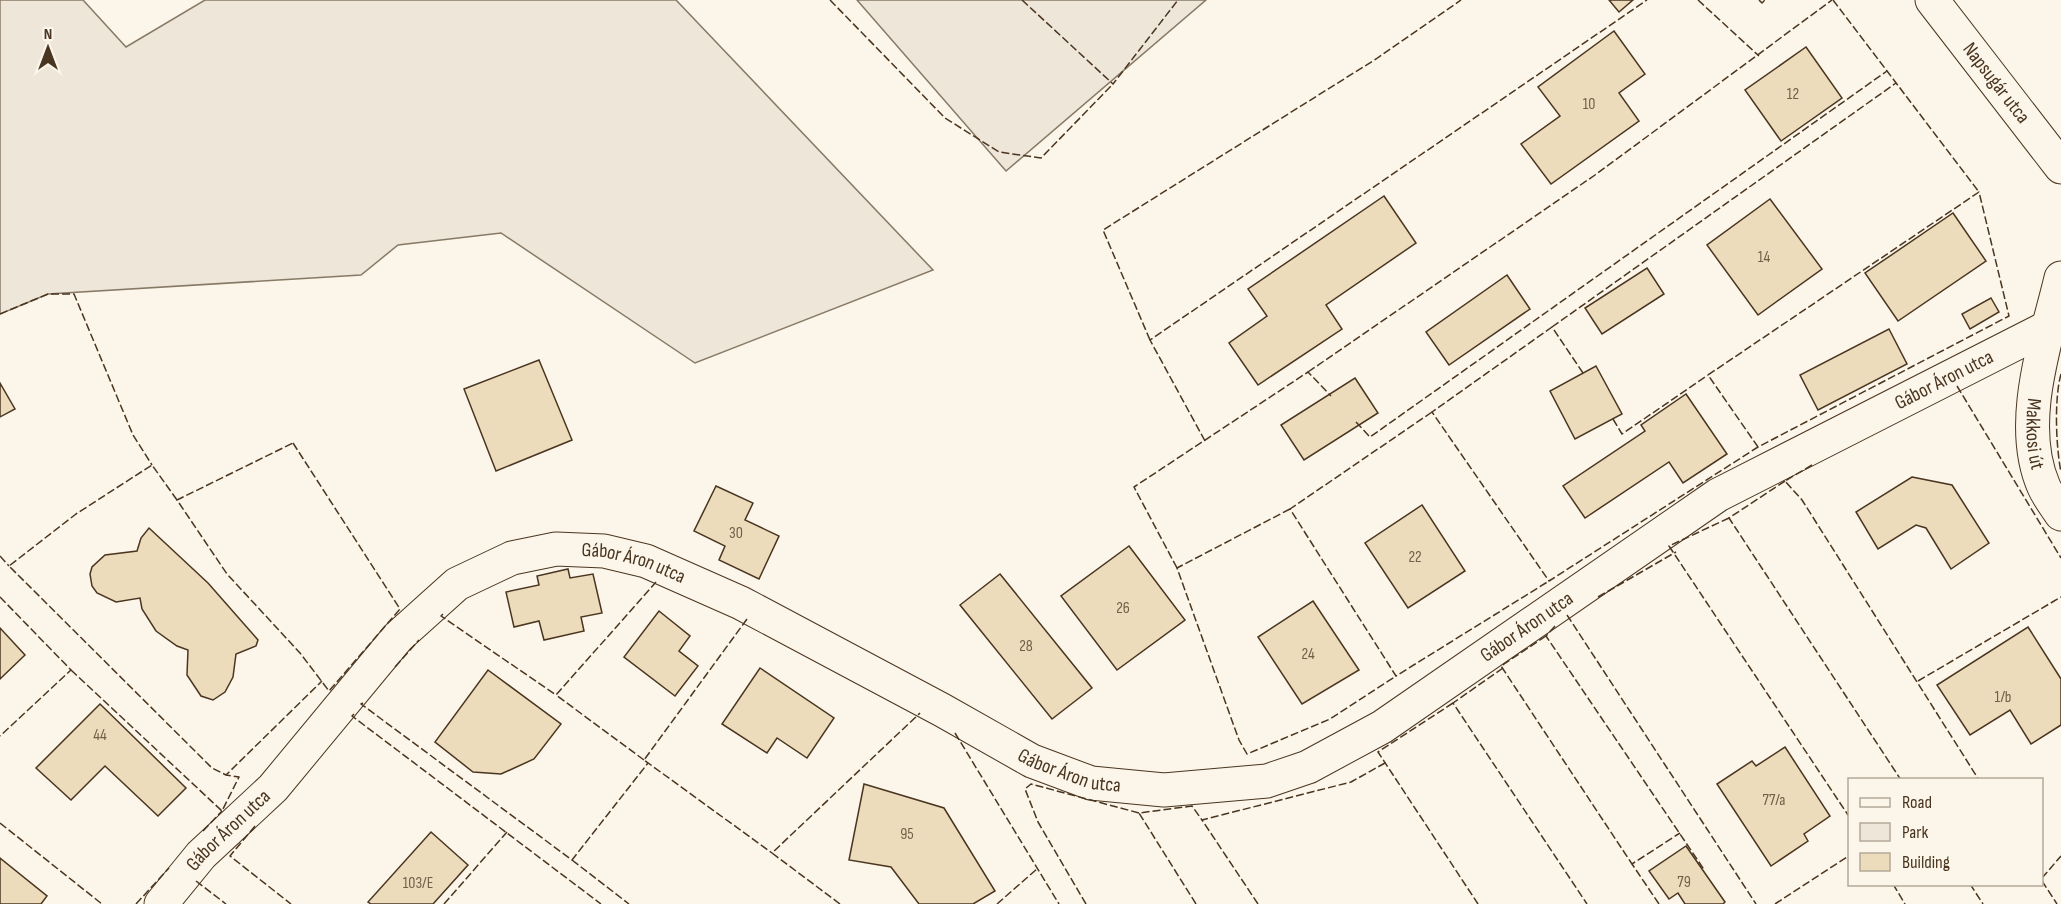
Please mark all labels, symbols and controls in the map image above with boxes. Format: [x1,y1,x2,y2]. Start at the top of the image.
north arrow [18,18,78,78]
text: N [44,25,52,44]
street label: Napsugár utca [1957,38,2035,128]
house number: 12 [1787,85,1799,104]
house number: 10 [1583,95,1595,114]
house number: 14 [1758,248,1770,267]
street label: Gábor Áron utca [1891,345,1997,415]
street label: Makkosi út [2020,397,2049,472]
house number: 30 [729,524,743,543]
street label: Gábor Áron utca [581,538,689,589]
house number: 22 [1408,548,1422,567]
street label: Gábor Áron utca [1476,587,1578,667]
house number: 26 [1116,599,1130,618]
house number: 28 [1019,637,1033,656]
house number: 24 [1301,645,1315,664]
house number: 1/b [1995,688,2011,707]
house number: 44 [93,726,107,745]
street label: Gábor Áron utca [1013,743,1122,798]
legend [1848,778,2043,886]
street label: Gábor Áron utca [181,785,275,876]
house number: 77/a [1762,791,1786,810]
text: Road [1902,792,1932,813]
text: Park [1902,822,1928,843]
house number: 95 [900,825,914,844]
text: Building [1902,852,1950,873]
house number: 79 [1677,873,1691,892]
house number: 103/E [403,874,433,893]

